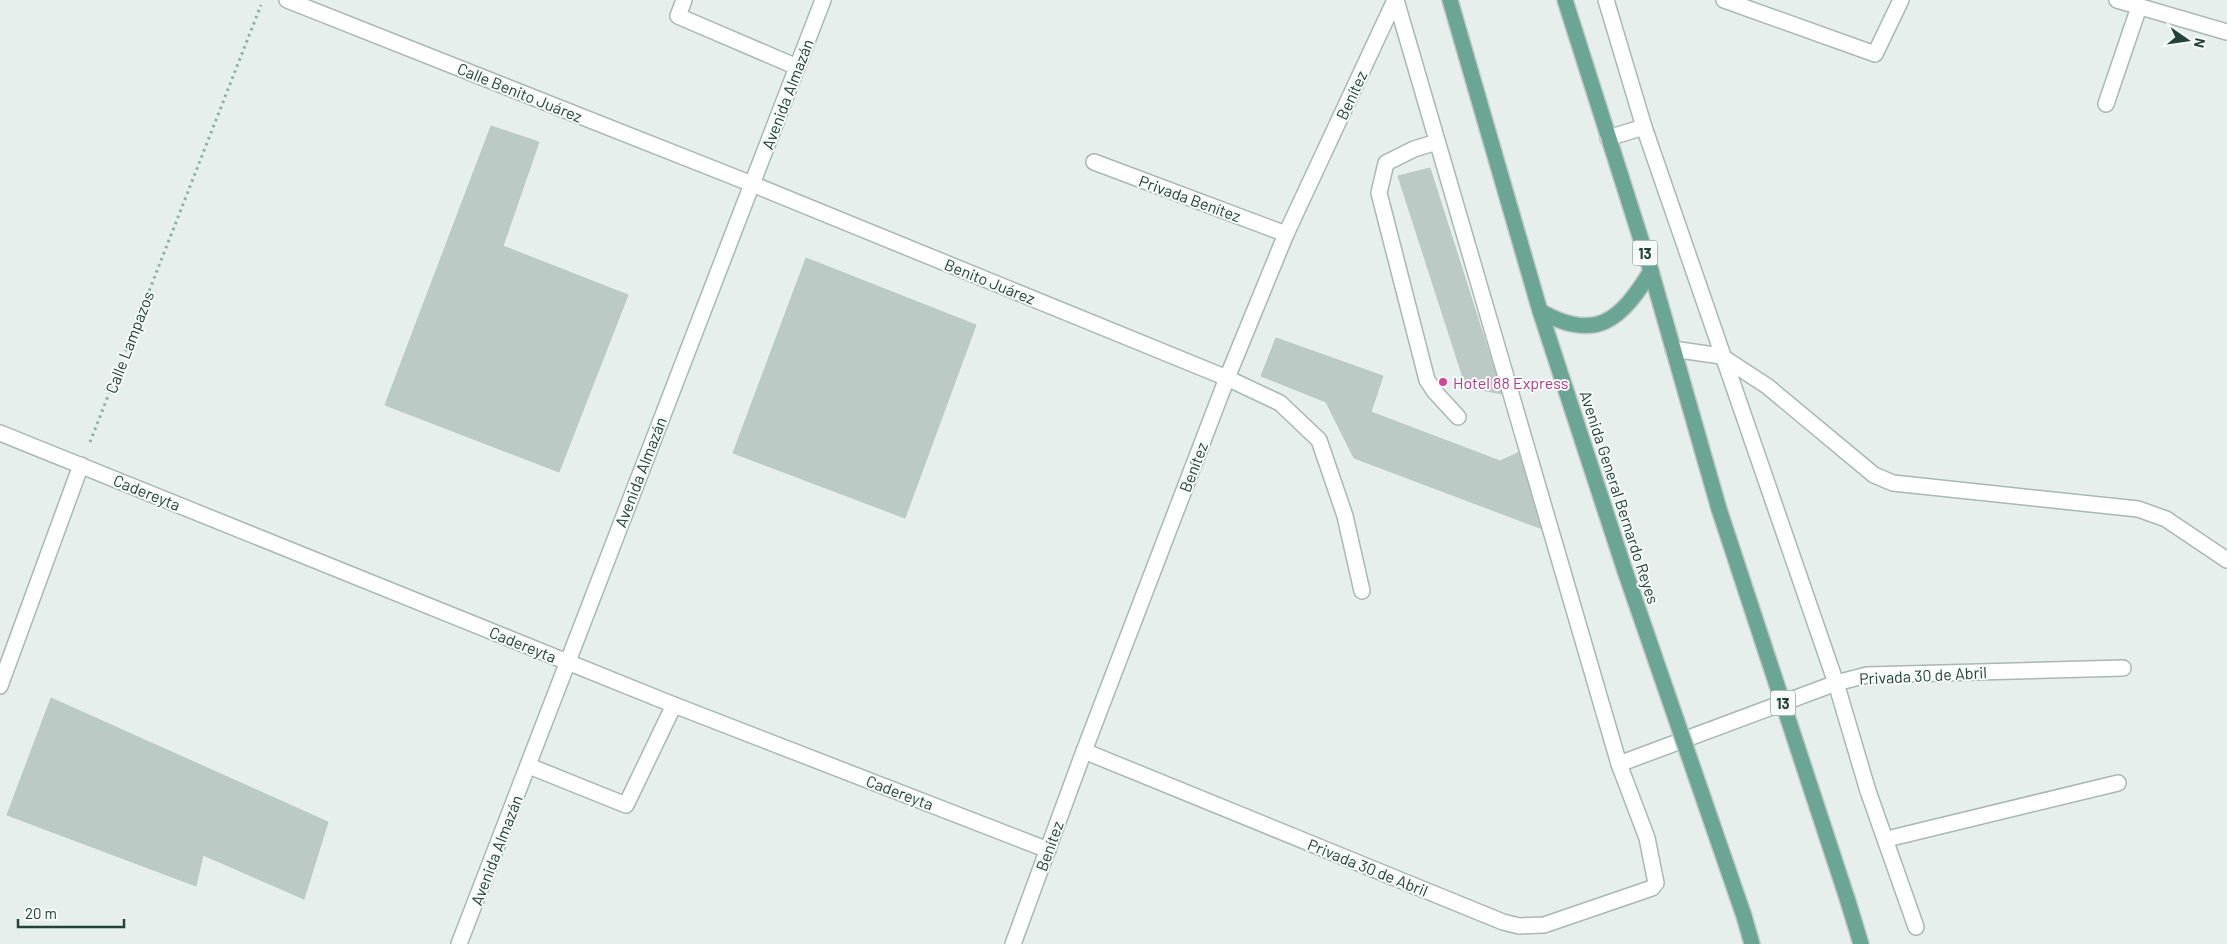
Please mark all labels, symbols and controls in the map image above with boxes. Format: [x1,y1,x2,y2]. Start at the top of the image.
north arrow [2162,15,2212,65]
street label: Avenida Almazán [757,36,817,152]
text: N [2191,37,2209,49]
street label: Calle Benito Juárez [455,58,585,126]
street label: Benítez [1331,68,1371,122]
street label: Privada Benítez [1137,171,1243,225]
road number: 13 [1632,240,1658,266]
street label: Benito Juárez [942,254,1038,308]
street label: Calle Lampazos [101,288,157,396]
place label: Hotel 88 Express [1453,373,1568,392]
marker: Hotel 88 Express [1437,376,1449,388]
street label: Avenida General Bernardo Reyes [1577,388,1663,606]
street label: Avenida Almazán [610,414,670,530]
street label: Benítez [1175,439,1211,495]
street label: Cadereyta [111,470,183,514]
street label: Cadereyta [487,622,559,666]
street label: Privada 30 de Abril [1859,662,1987,688]
road number: 13 [1770,690,1796,716]
street label: Cadereyta [864,771,936,813]
street label: Avenida Almazán [466,792,526,908]
street label: Benítez [1031,818,1067,874]
street label: Privada 30 de Abril [1305,834,1431,900]
scale bar [18,896,124,928]
text: 20 m [25,904,57,922]

